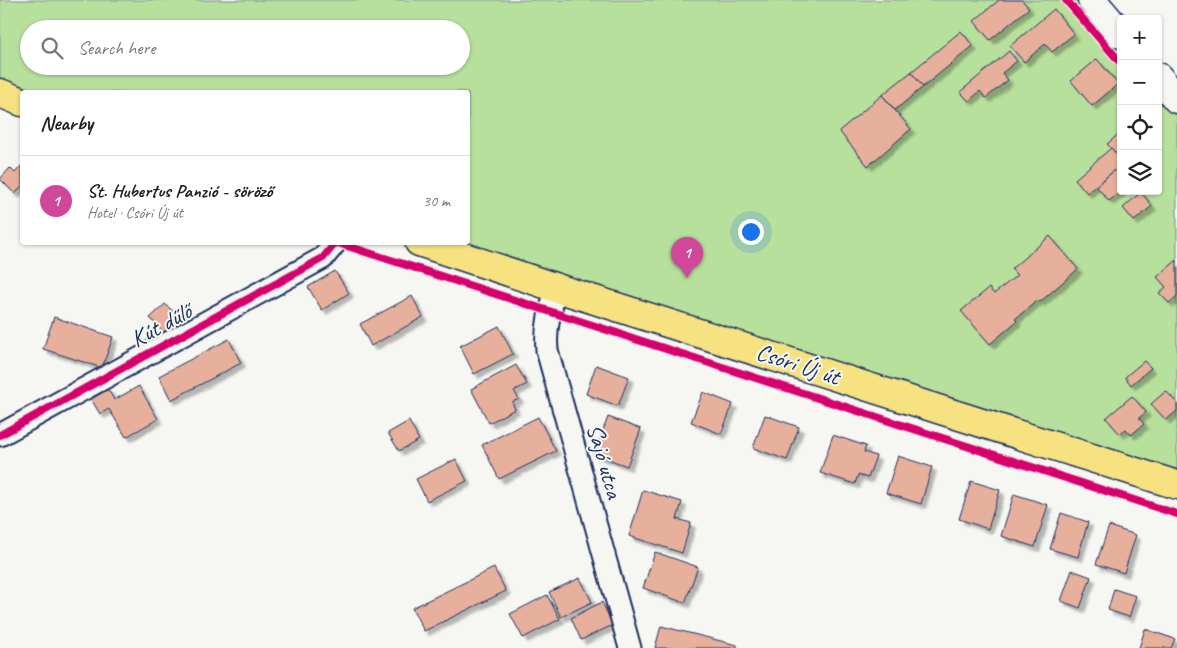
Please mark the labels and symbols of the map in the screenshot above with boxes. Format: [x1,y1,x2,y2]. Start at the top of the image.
your location [738,219,764,245]
pin: 1 [671,237,703,278]
street label: Kút dűlő [125,294,200,354]
street label: Csóri Új út [753,336,845,392]
street label: Sajó utca [580,420,630,503]

